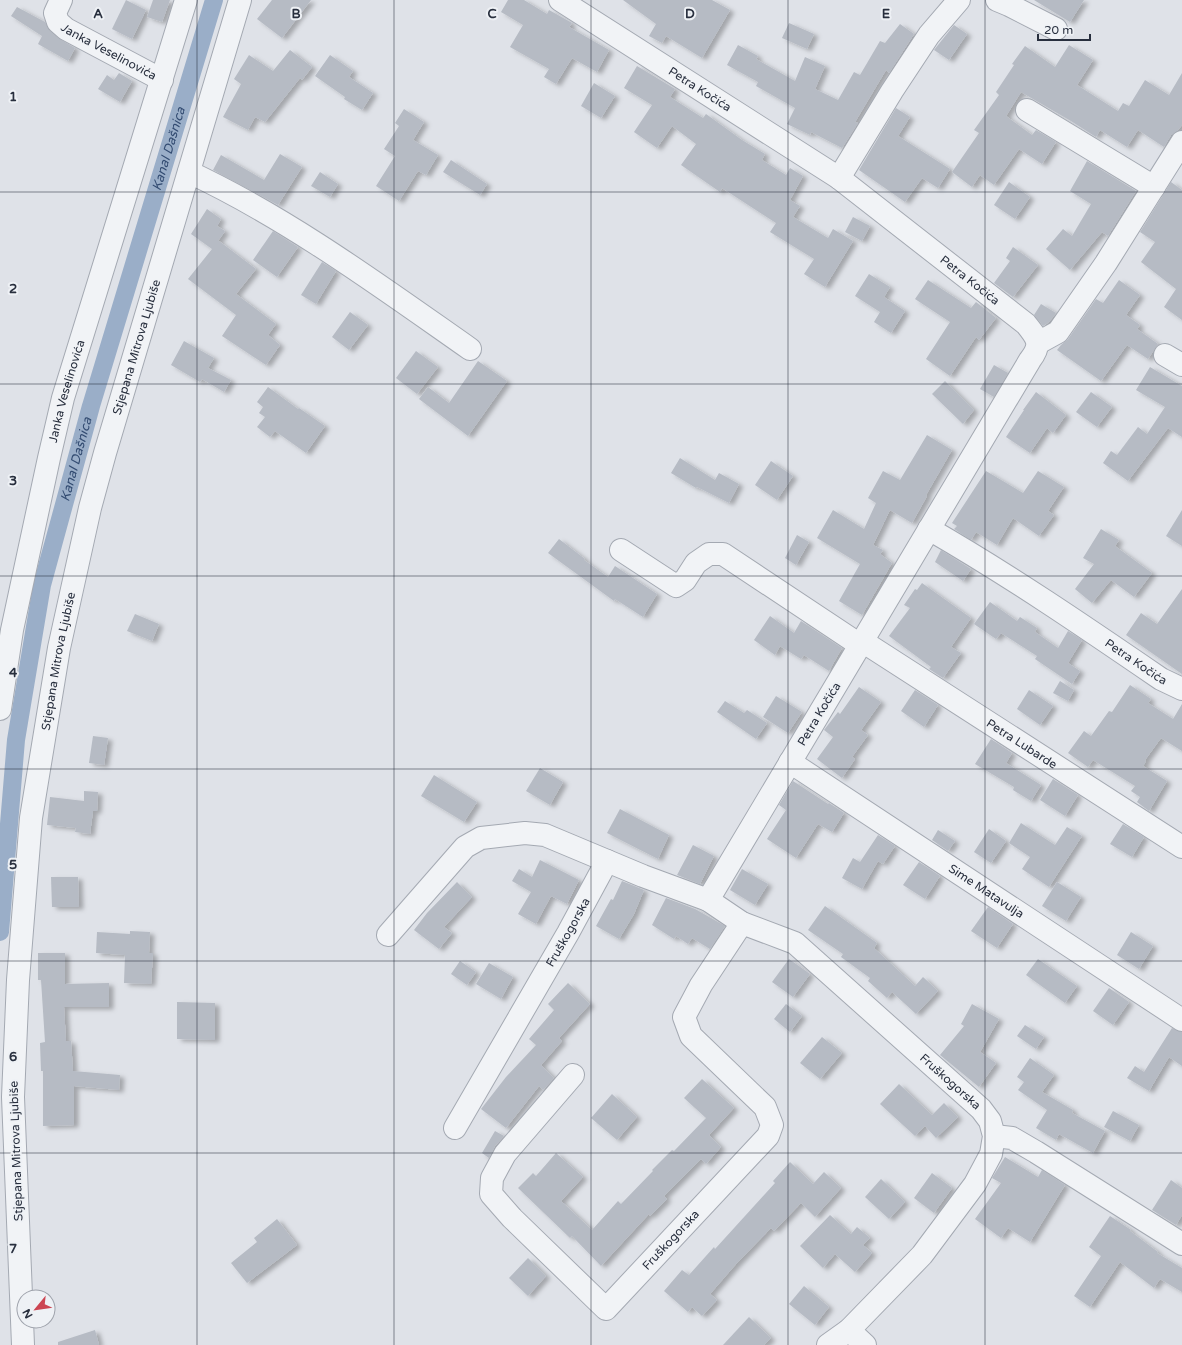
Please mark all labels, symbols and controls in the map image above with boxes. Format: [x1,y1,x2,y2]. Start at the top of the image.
text: A [93,6,103,22]
text: B [291,6,301,22]
text: C [487,6,497,22]
text: D [685,6,695,22]
text: E [882,6,890,22]
scale bar [1038,16,1090,42]
street label: Janka Veselinovića [58,21,159,83]
text: 20 m [1044,23,1073,37]
street label: Petra Kočića [666,64,734,114]
text: 1 [9,89,17,105]
water label: Kanal Dašnica [149,105,189,193]
street label: Petra Kočića [937,253,1002,308]
street label: Stjepana Mitrova Ljubiše [110,278,163,416]
text: 2 [9,281,17,297]
street label: Janka Veselinovića [46,338,88,444]
water label: Kanal Dašnica [57,415,96,503]
text: 3 [9,473,17,489]
street label: Stjepana Mitrova Ljubiše [39,591,78,731]
street label: Petra Kočića [1102,636,1169,688]
text: 4 [9,665,18,681]
street label: Petra Kočića [795,680,843,748]
street label: Petra Lubarde [984,716,1060,772]
text: 5 [9,857,17,873]
street label: Sime Matavulja [946,861,1027,921]
street label: Fruškogorska [543,895,593,969]
text: 6 [9,1049,17,1065]
street label: Fruškogorska [917,1051,984,1112]
street label: Stjepana Mitrova Ljubiše [7,1080,25,1221]
street label: Fruškogorska [639,1207,702,1273]
text: 7 [9,1241,17,1257]
north arrow [16,1289,56,1329]
text: N [20,1307,36,1321]

